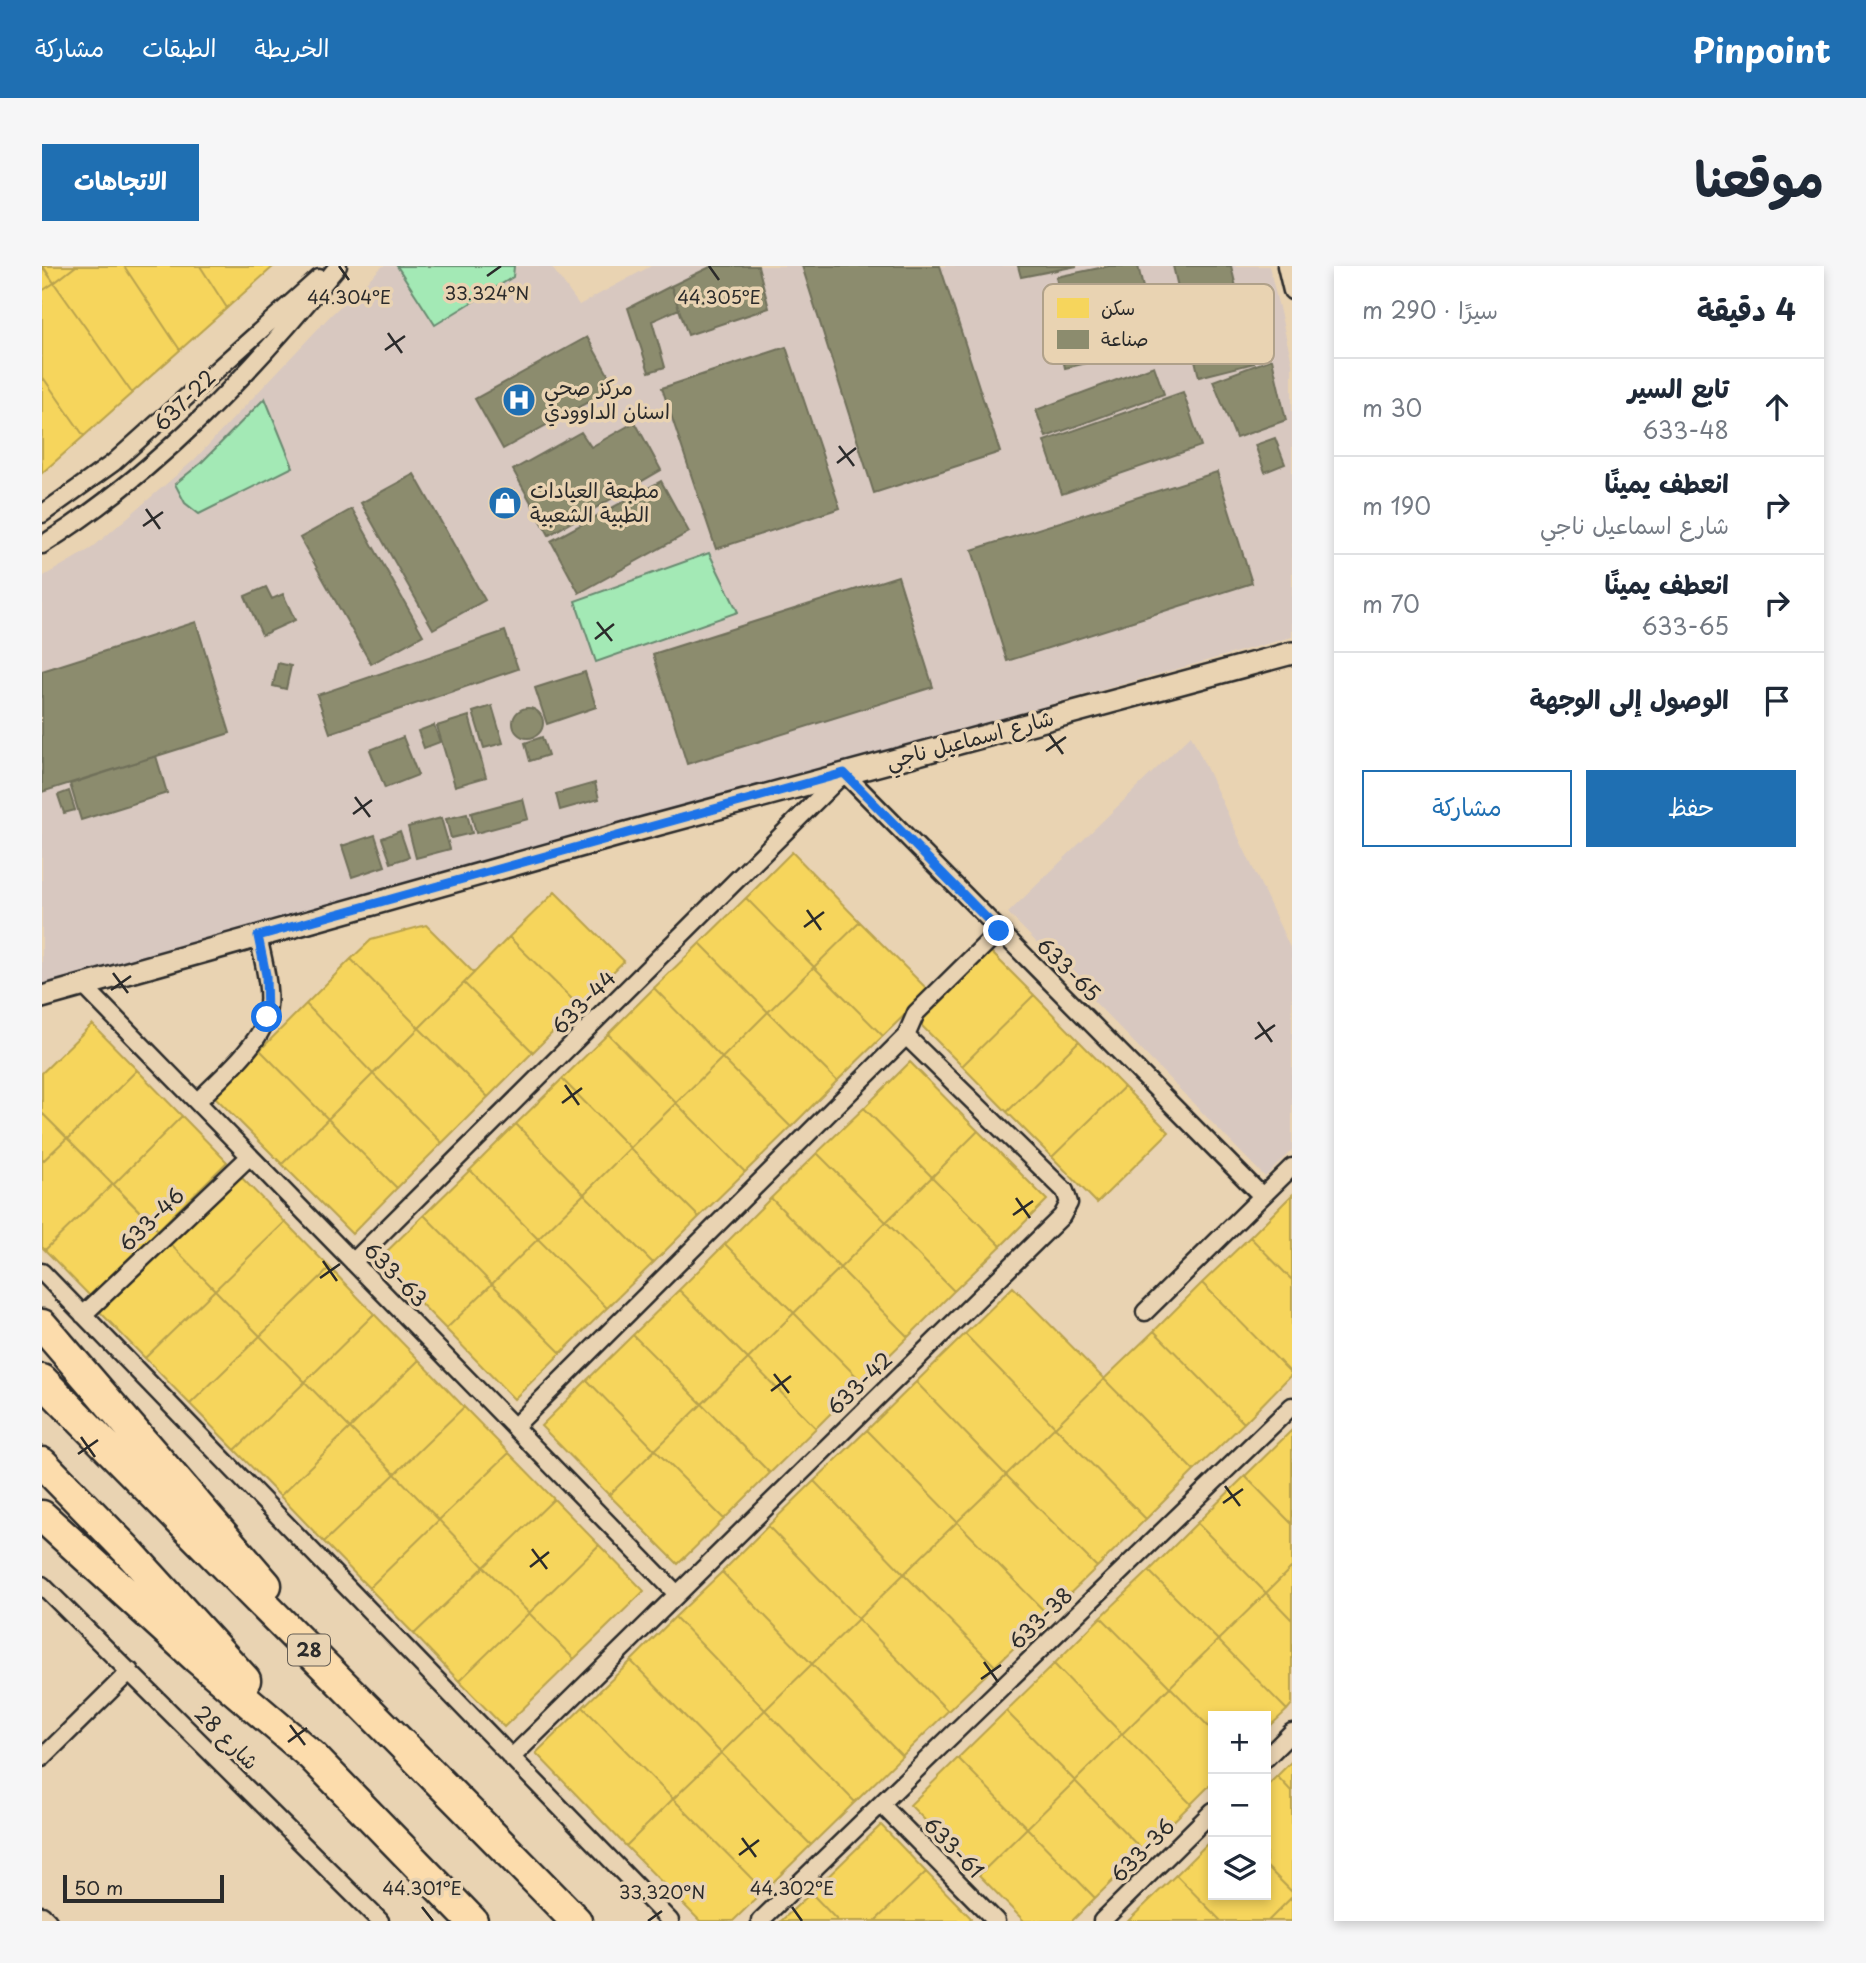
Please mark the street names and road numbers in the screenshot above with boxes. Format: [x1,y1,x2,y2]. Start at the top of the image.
street label: 637-22 [145,361,222,438]
street label: شارع اسماعيل ناجي [882,700,1058,781]
street label: 633-65 [1030,929,1109,1008]
street label: 633-44 [543,962,622,1041]
street label: 633-46 [110,1179,191,1258]
street label: 633-63 [357,1234,436,1314]
street label: 633-42 [819,1343,899,1422]
street label: 633-38 [1000,1579,1079,1656]
road number: 28 [288,1634,330,1666]
street label: شارع 28 [187,1697,267,1777]
street label: 633-61 [917,1808,992,1885]
street label: 633-36 [1102,1810,1181,1889]

